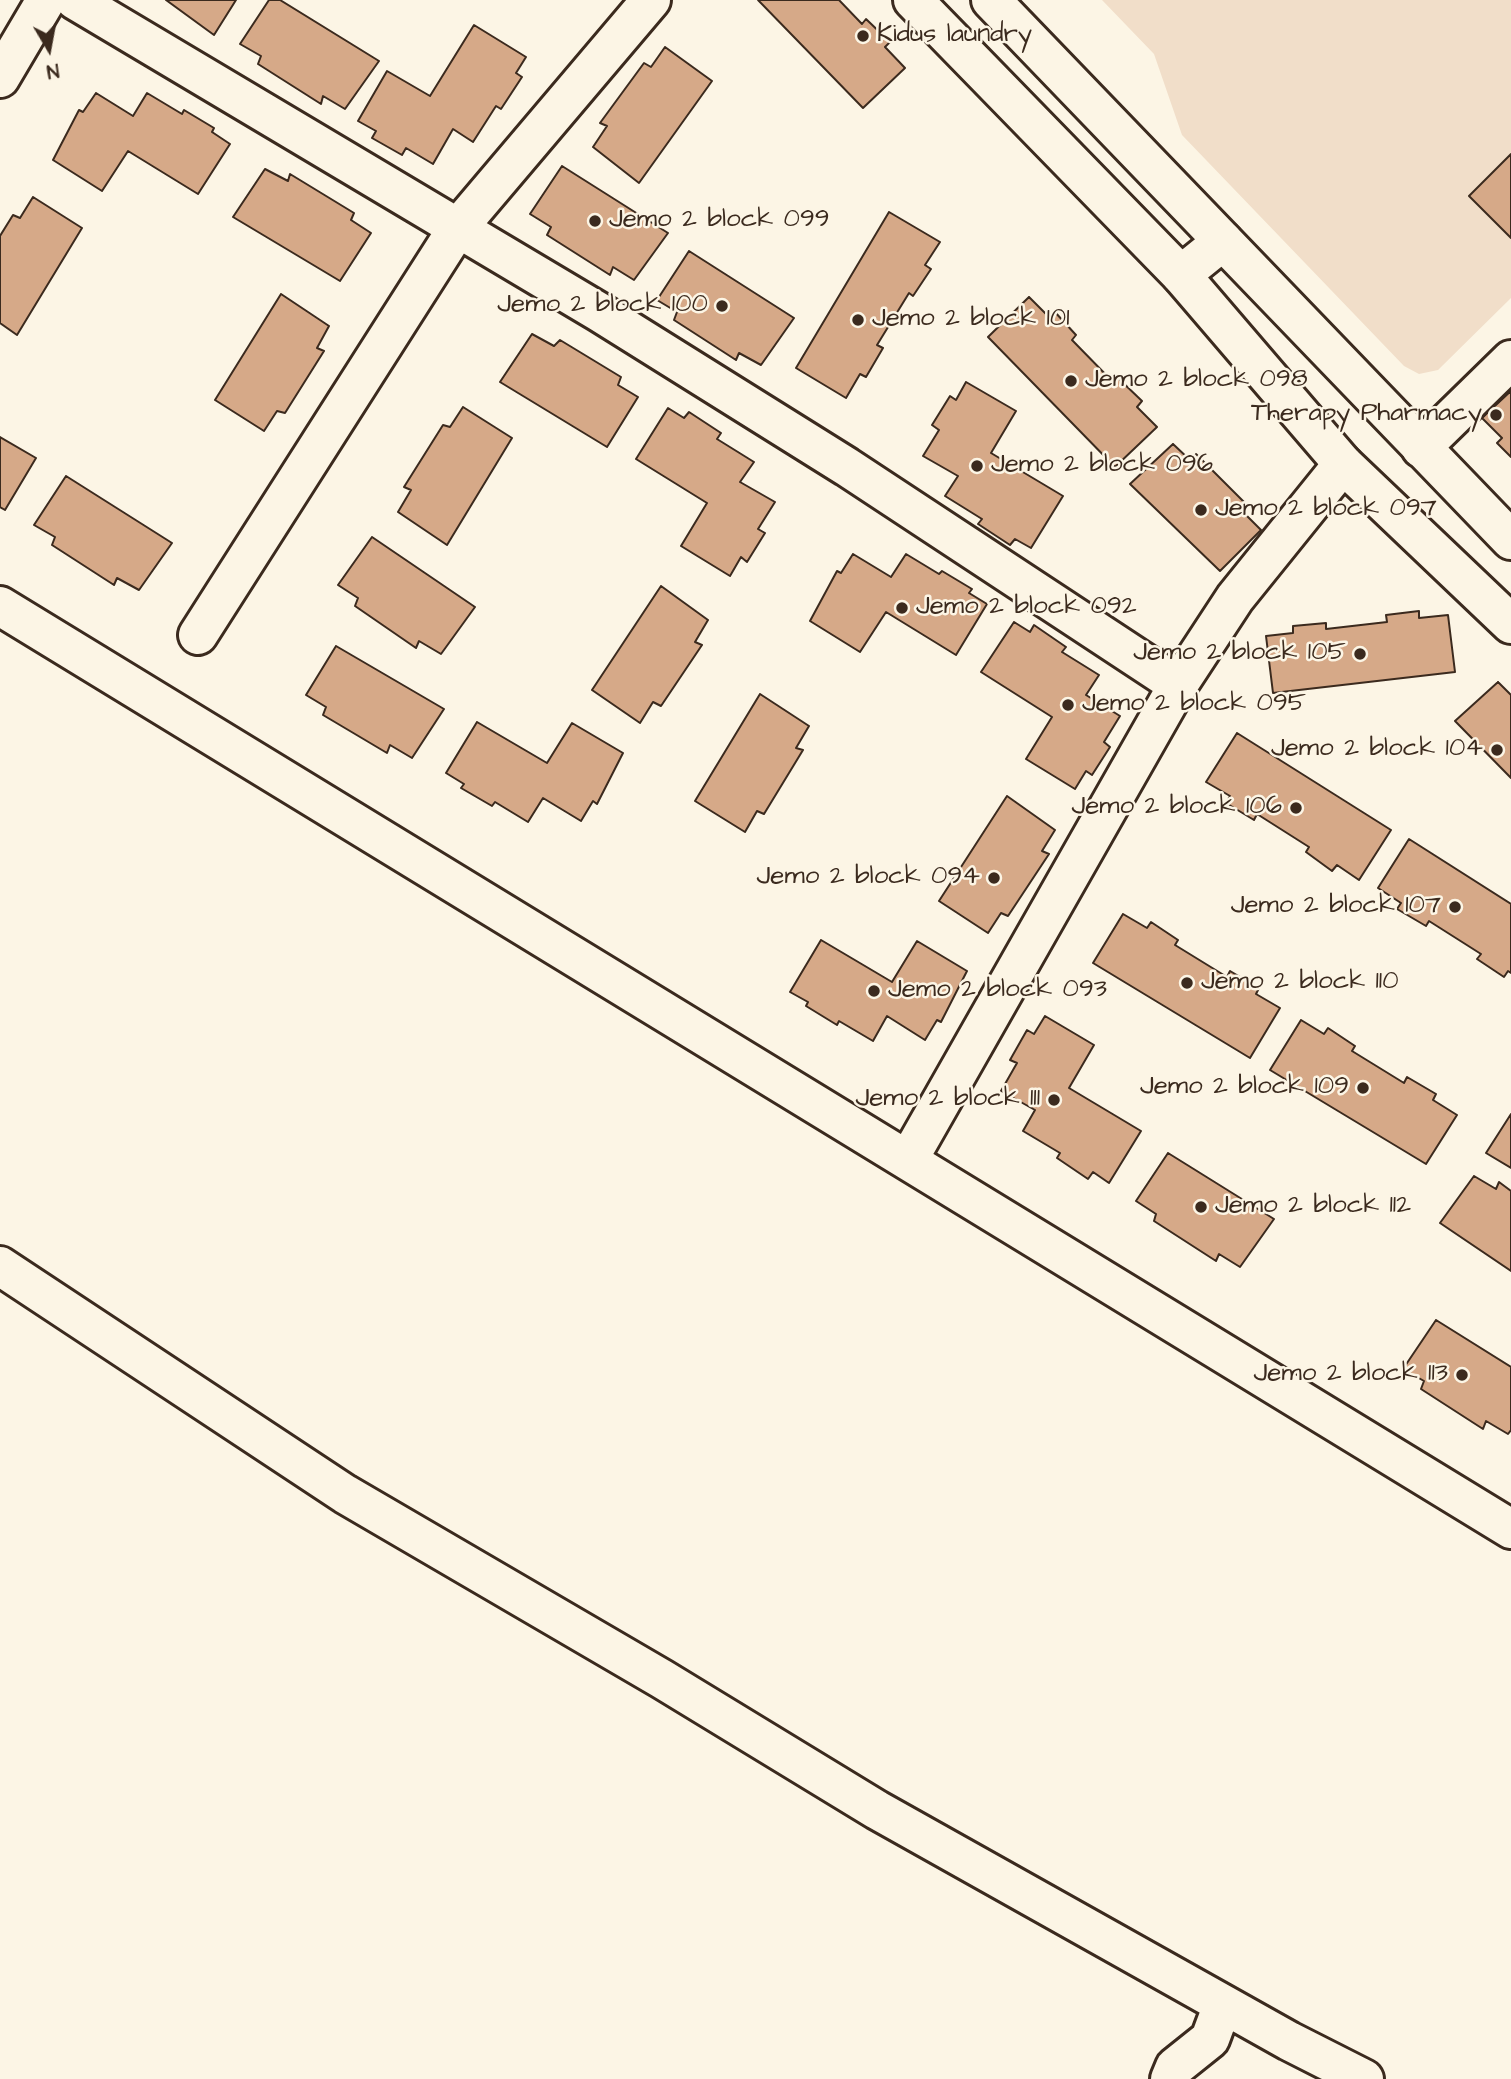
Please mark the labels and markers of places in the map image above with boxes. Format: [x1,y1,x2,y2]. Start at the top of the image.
place label: Kidus laundry [877,20,1032,52]
marker: Kidus laundry [855,28,871,44]
place label: Jemo 2 block 099 [609,205,830,237]
marker: Jemo 2 block 099 [587,213,603,229]
place label: Jemo 2 block 100 [497,290,708,322]
marker: Jemo 2 block 100 [714,298,730,314]
place label: Jemo 2 block 101 [872,304,1070,336]
marker: Jemo 2 block 101 [850,312,866,328]
place label: Jemo 2 block 098 [1085,365,1308,397]
marker: Jemo 2 block 098 [1063,373,1079,389]
place label: Therapy Pharmacy [1251,399,1482,431]
marker: Therapy Pharmacy [1488,407,1504,423]
place label: Jemo 2 block 096 [991,450,1213,482]
marker: Jemo 2 block 096 [969,458,985,474]
place label: Jemo 2 block 097 [1215,494,1437,526]
marker: Jemo 2 block 097 [1193,502,1209,518]
place label: Jemo 2 block 092 [916,592,1137,624]
marker: Jemo 2 block 092 [894,600,910,616]
place label: Jemo 2 block 105 [1133,638,1346,670]
marker: Jemo 2 block 105 [1352,646,1368,662]
place label: Jemo 2 block 095 [1082,689,1306,721]
marker: Jemo 2 block 095 [1060,697,1076,713]
place label: Jemo 2 block 104 [1271,734,1483,766]
marker: Jemo 2 block 104 [1489,742,1505,758]
place label: Jemo 2 block 106 [1071,792,1282,824]
marker: Jemo 2 block 106 [1288,800,1304,816]
place label: Jemo 2 block 094 [757,862,980,894]
marker: Jemo 2 block 094 [986,870,1002,886]
place label: Jemo 2 block 107 [1231,891,1441,923]
marker: Jemo 2 block 107 [1447,899,1463,915]
place label: Jemo 2 block 110 [1201,967,1399,999]
place label: Jemo 2 block 093 [888,975,1107,1007]
marker: Jemo 2 block 110 [1179,975,1195,991]
marker: Jemo 2 block 093 [866,983,882,999]
place label: Jemo 2 block 109 [1140,1072,1349,1104]
marker: Jemo 2 block 109 [1355,1080,1371,1096]
place label: Jemo 2 block 111 [855,1084,1040,1116]
marker: Jemo 2 block 111 [1046,1092,1062,1108]
place label: Jemo 2 block 112 [1215,1191,1411,1223]
marker: Jemo 2 block 112 [1193,1199,1209,1215]
place label: Jemo 2 block 113 [1254,1359,1448,1391]
marker: Jemo 2 block 113 [1454,1367,1470,1383]

